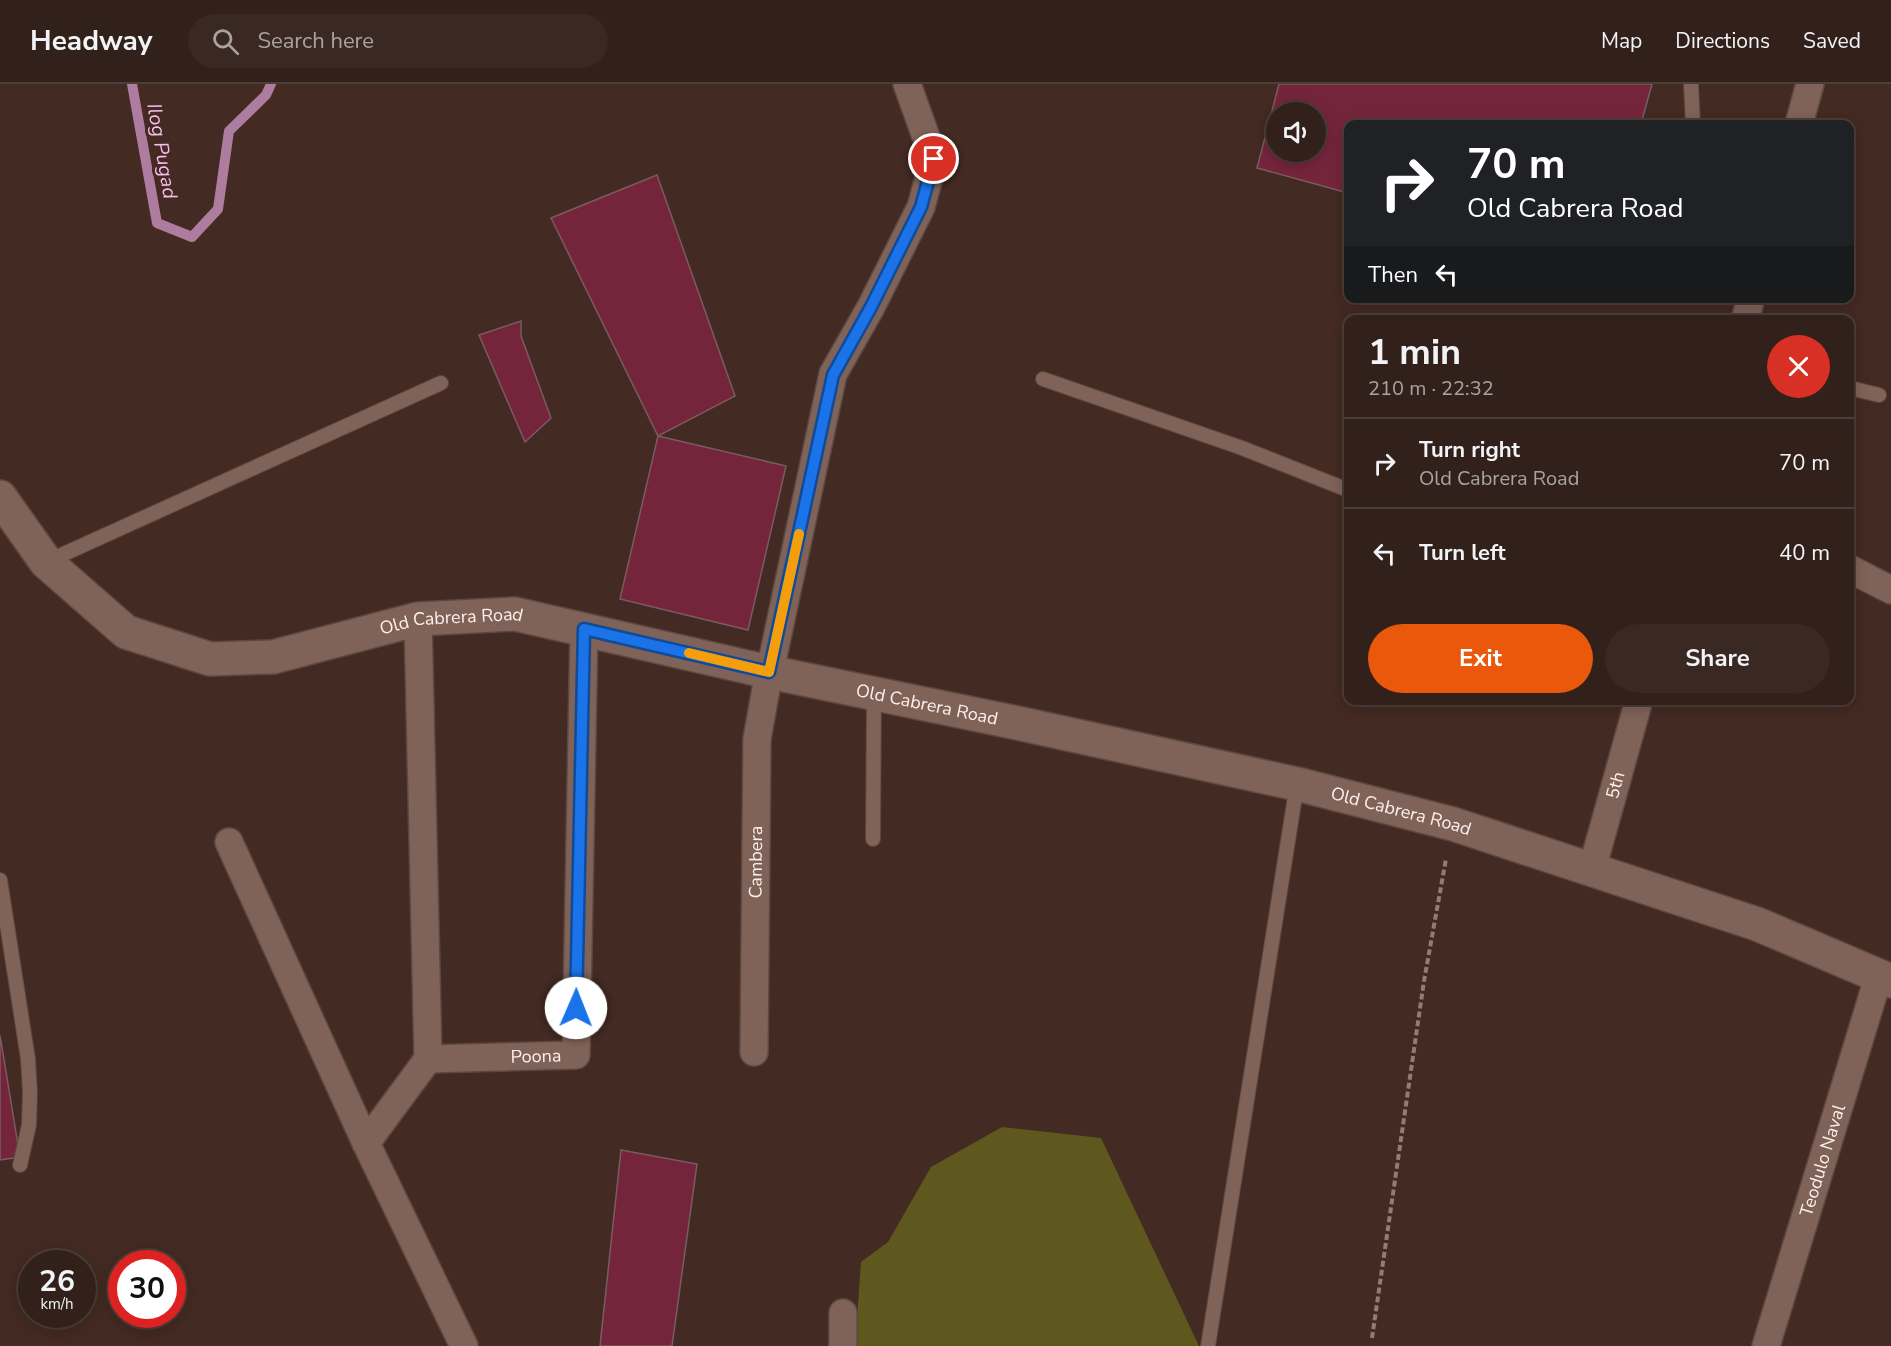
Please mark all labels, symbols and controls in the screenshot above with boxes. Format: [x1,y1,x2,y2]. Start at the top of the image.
search box [188,14,608,68]
text: Headway [30,22,152,60]
icon: search [209,25,242,58]
text: Search here [257,26,374,56]
text: Map [1601,27,1642,55]
text: Directions [1675,27,1770,55]
text: Saved [1803,27,1861,55]
water label: Ilog Pugad [140,101,184,201]
map controls [1266,102,1326,162]
button: sound [1266,102,1326,162]
pin [908,133,959,184]
text: 70 m [1467,136,1566,193]
icon: arrive [917,142,950,175]
icon: right [1368,144,1446,222]
text: Old Cabrera Road [1467,190,1683,227]
icon: left [1430,258,1463,291]
text: Then [1368,260,1418,290]
text: 1 min [1368,328,1461,377]
button: close [1767,335,1830,398]
text: 210 m · 22:32 [1368,375,1494,402]
text: Turn right [1419,435,1520,465]
icon: right [1368,447,1401,480]
text: 70 m [1779,448,1830,478]
text: Old Cabrera Road [1419,465,1579,492]
icon: left [1368,537,1401,570]
text: Turn left [1419,538,1506,568]
text: 40 m [1779,538,1830,568]
street label: Old Cabrera Road [377,602,525,641]
button: Exit [1368,624,1593,693]
button: Share [1605,624,1830,693]
street label: Old Cabrera Road [854,678,1000,731]
street label: 5th [1600,769,1631,802]
street label: Old Cabrera Road [1328,781,1474,841]
street label: Cambera [743,826,768,899]
position arrow [544,976,608,1040]
street label: Poona [510,1043,562,1069]
street label: Teodulo Naval [1794,1101,1851,1220]
speed limit sign: 30 [108,1250,186,1328]
text: 26 [39,1261,75,1302]
text: km/h [40,1294,74,1314]

